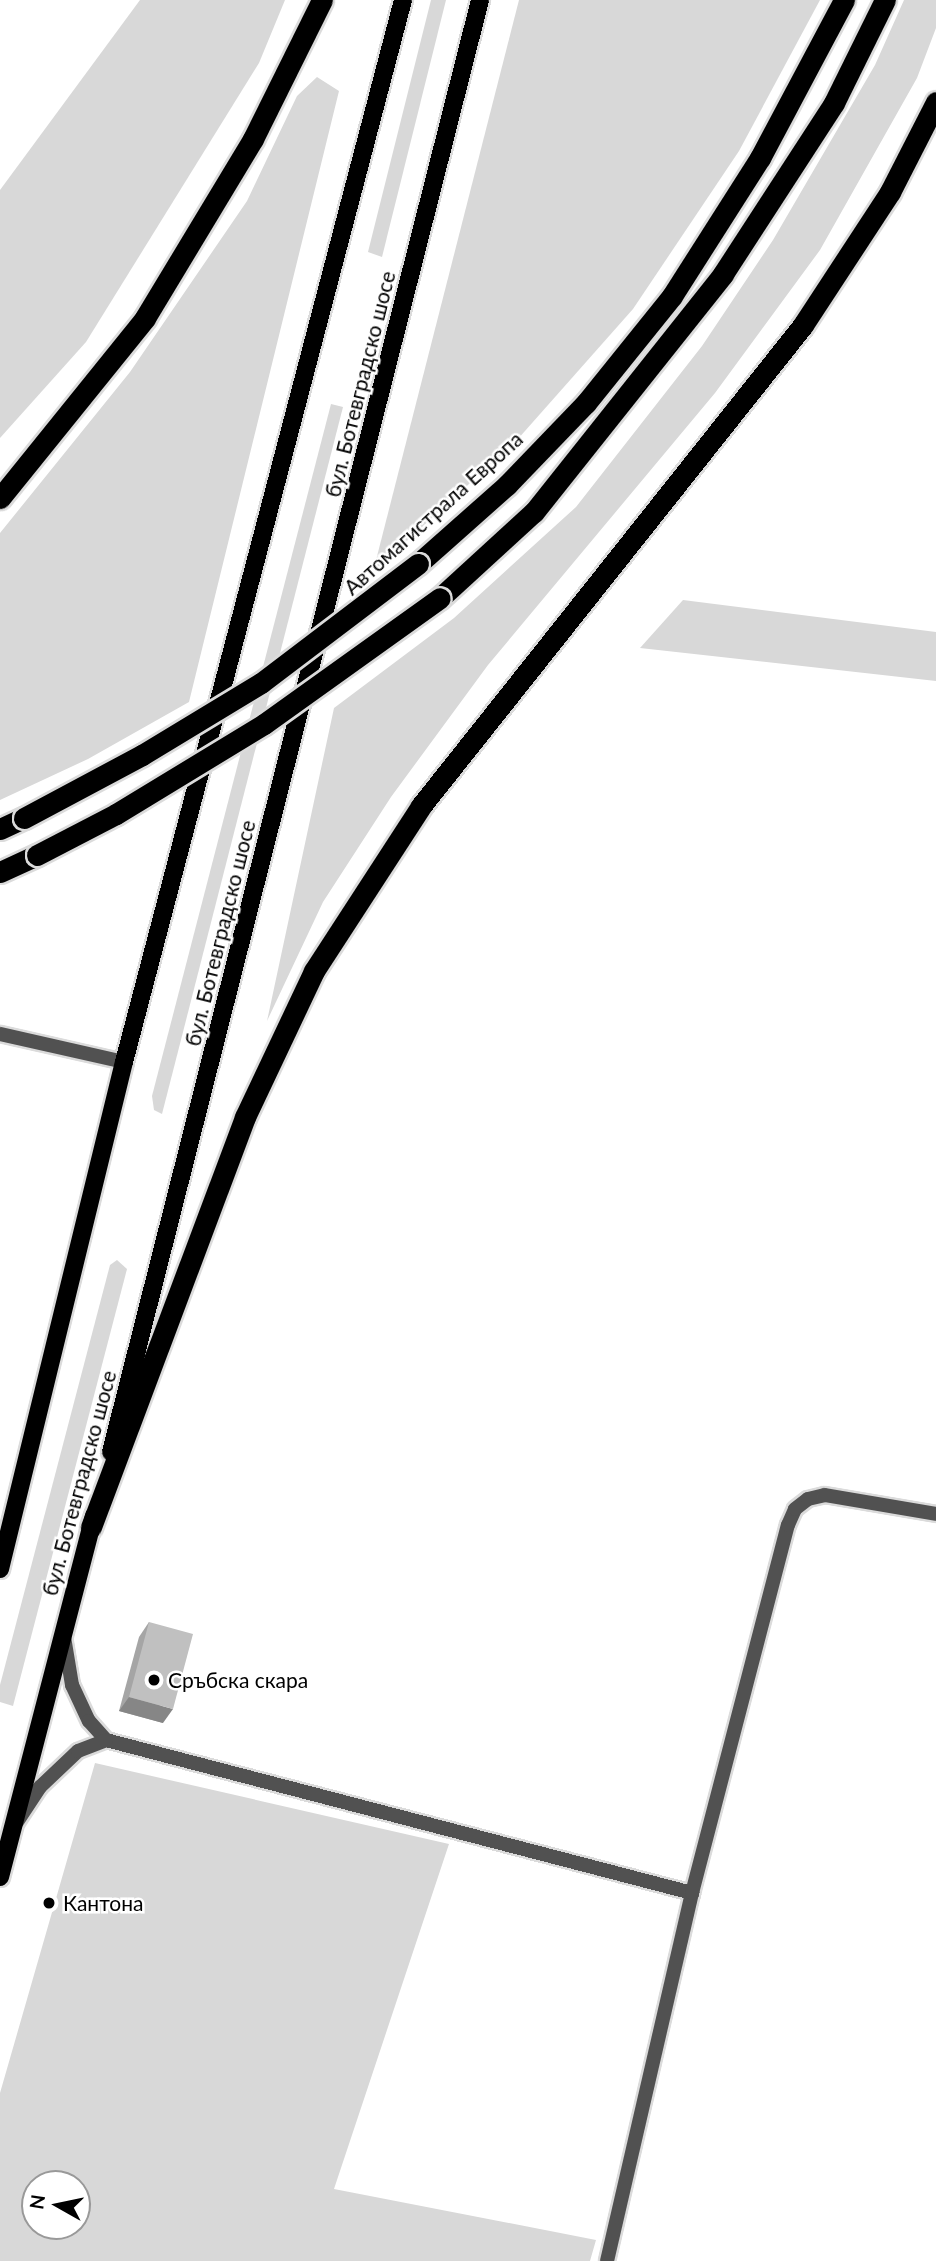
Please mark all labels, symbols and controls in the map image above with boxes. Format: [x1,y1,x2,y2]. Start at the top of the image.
street label: бул. Ботевградско шосе [320,268,400,500]
street label: Автомагистрала Европа [339,426,527,600]
street label: бул. Ботевградско шосе [180,817,260,1049]
street label: бул. Ботевградско шосе [37,1368,121,1598]
place label: Сръбска скара [168,1667,308,1693]
marker: Сръбска скара [146,1672,162,1688]
place label: Кантона [63,1890,144,1916]
marker: Кантона [41,1895,57,1911]
north arrow [21,2170,91,2240]
text: N [24,2193,49,2211]

